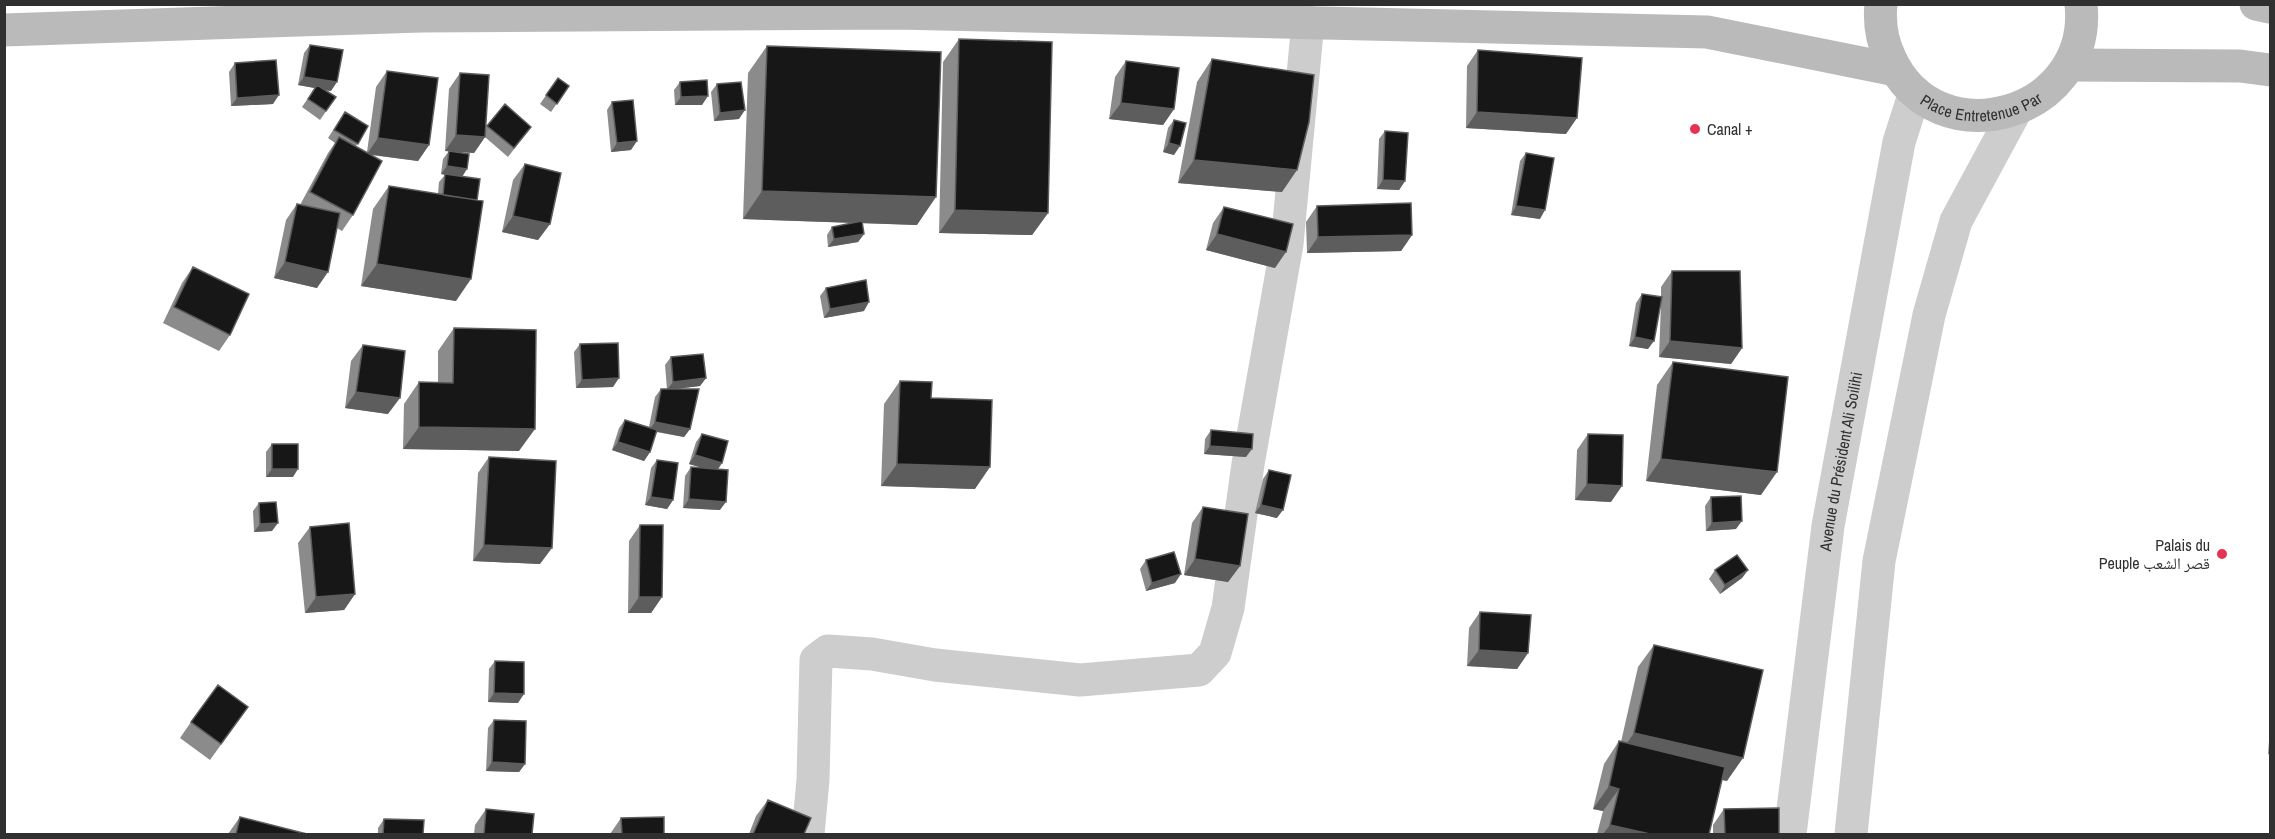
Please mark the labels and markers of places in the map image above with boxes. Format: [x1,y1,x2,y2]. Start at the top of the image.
place label: Canal + [1707,118,1753,140]
marker: Canal + [1688,122,1702,136]
place label: Palais du Peuple قصر الشعب [2099,534,2210,574]
marker: Palais du Peuple قصر الشعب [2215,547,2229,561]

